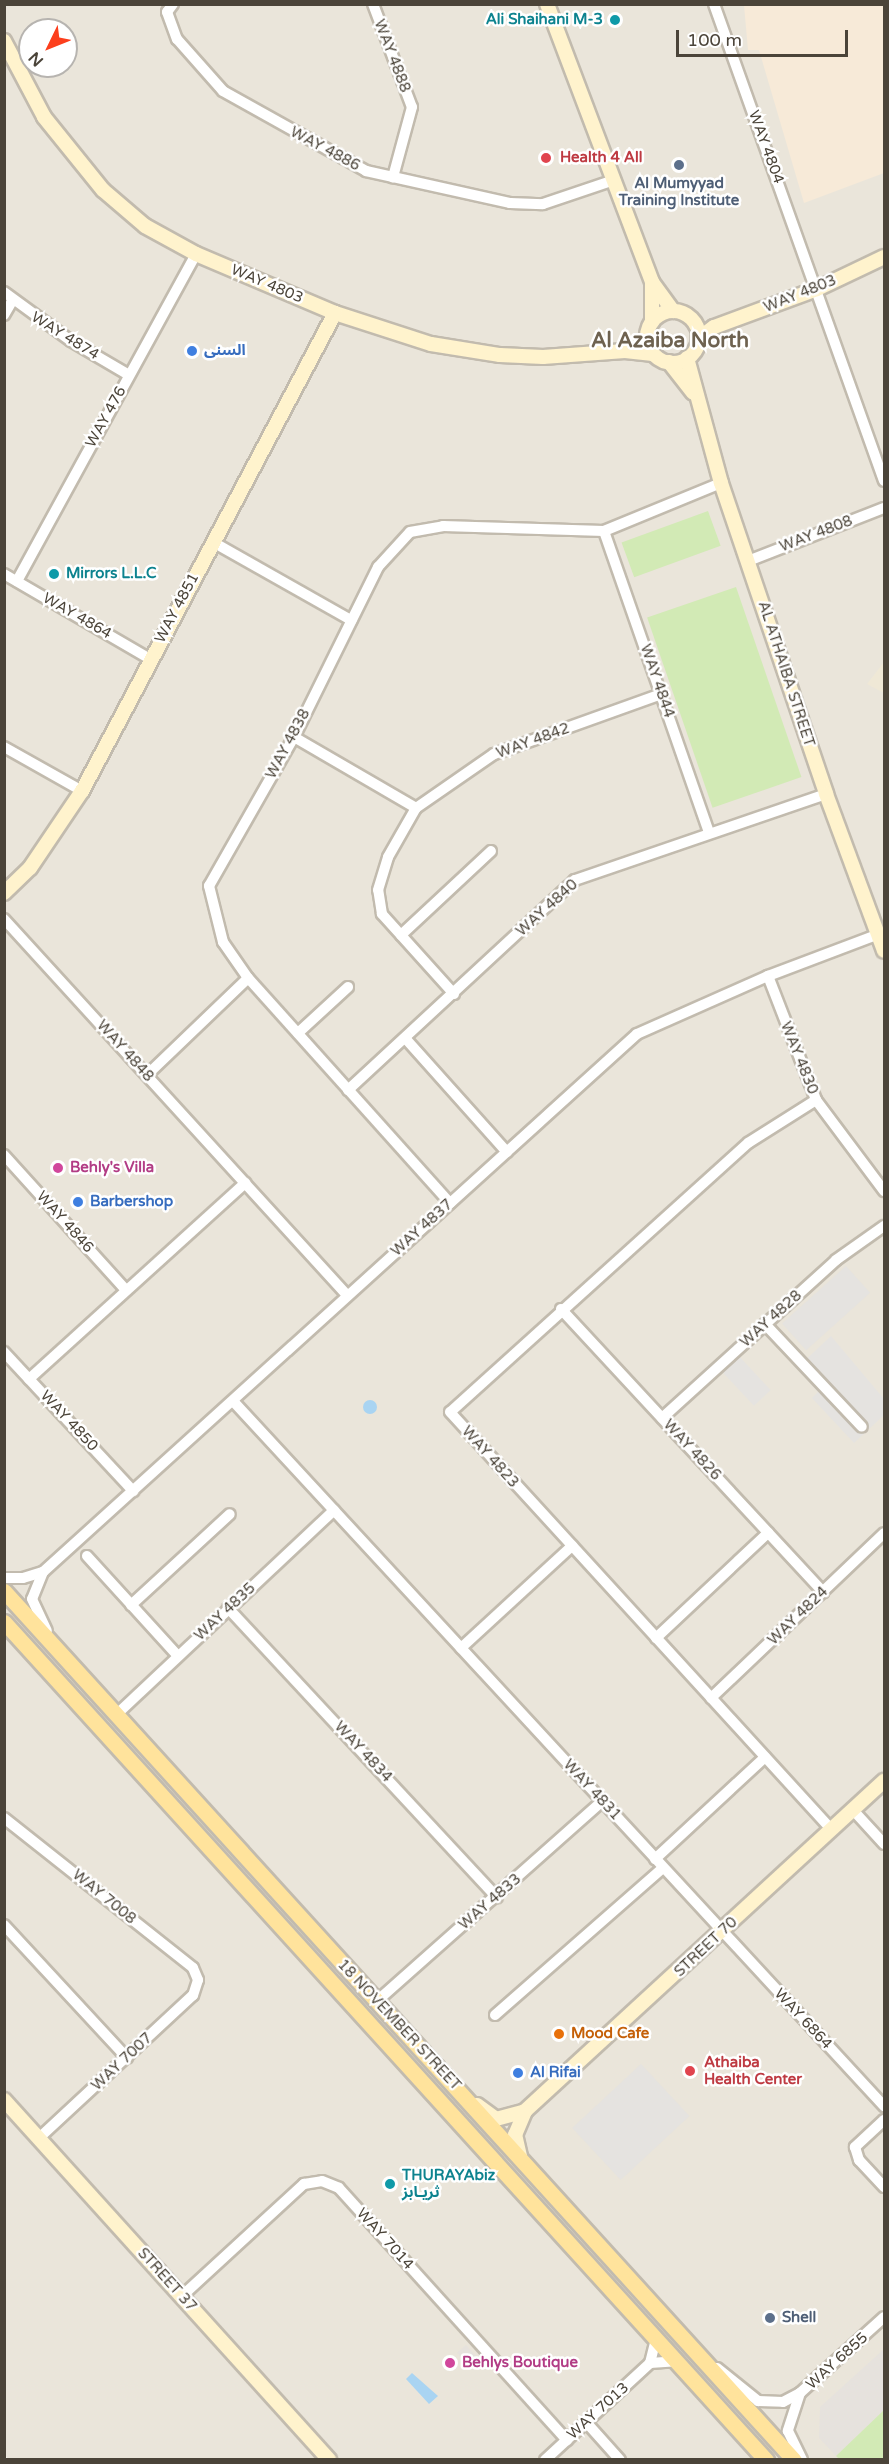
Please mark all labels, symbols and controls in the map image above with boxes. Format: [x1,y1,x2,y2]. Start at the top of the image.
place label: Ali Shaihani M-3 [486,11,603,29]
marker: Ali Shaihani M-3 [608,13,622,27]
street label: WAY 4888 [370,17,414,95]
north arrow [18,18,78,78]
scale bar [679,18,852,56]
text: 100 m [687,29,742,51]
text: N [25,47,48,70]
street label: WAY 4804 [744,108,788,186]
street label: WAY 4886 [287,123,363,175]
marker: Health 4 All [537,149,555,167]
place label: Health 4 All [560,149,642,167]
marker: Al Mumyyad Training Institute [672,158,686,172]
place label: Al Mumyyad Training Institute [619,174,739,209]
street label: WAY 4803 [228,261,306,307]
street label: WAY 4803 [761,271,839,317]
street label: WAY 4874 [28,308,102,364]
district label: Al Azaiba North [591,328,749,354]
place label: السنى [204,342,246,360]
marker: السنى [185,344,199,358]
street label: WAY 476 [82,383,130,451]
street label: WAY 4808 [777,512,855,556]
place label: Mirrors L.L.C [66,565,156,583]
marker: Mirrors L.L.C [47,567,61,581]
street label: WAY 4851 [151,570,203,646]
street label: WAY 4864 [39,589,115,643]
street label: AL ATHAIBA STREET [754,599,818,749]
street label: WAY 4844 [636,642,678,720]
street label: WAY 4838 [262,706,314,782]
street label: WAY 4842 [494,719,572,763]
street label: WAY 4840 [513,876,581,940]
street label: WAY 4848 [93,1017,157,1085]
street label: WAY 4830 [776,1019,822,1097]
place label: Behly's Villa [70,1159,154,1177]
marker: Behly's Villa [51,1161,65,1175]
street label: WAY 4846 [33,1188,97,1256]
place label: Barbershop [90,1193,173,1211]
marker: Barbershop [71,1195,85,1209]
street label: WAY 4837 [388,1196,456,1260]
street label: WAY 4828 [737,1287,805,1351]
street label: WAY 4850 [36,1387,102,1455]
street label: WAY 4826 [659,1416,725,1484]
street label: WAY 4823 [458,1423,522,1491]
street label: WAY 4835 [191,1579,259,1645]
street label: WAY 4824 [764,1583,832,1649]
street label: WAY 4834 [330,1718,396,1786]
street label: WAY 4831 [559,1756,625,1824]
street label: WAY 7008 [69,1866,139,1928]
street label: WAY 4833 [455,1870,525,1934]
street label: STREET 70 [671,1913,741,1981]
street label: 18 NOVEMBER STREET [334,1956,464,2094]
street label: WAY 6864 [770,1985,836,2053]
place label: Mood Cafe [571,2025,649,2043]
marker: Mood Cafe [552,2027,566,2041]
street label: WAY 7007 [88,2029,156,2095]
place label: Athaiba Health Center [704,2053,802,2088]
marker: Athaiba Health Center [681,2062,699,2080]
place label: Al Rifai [530,2064,581,2082]
marker: Al Rifai [511,2066,525,2080]
place label: THURAYAbiz ثريـابز [402,2166,495,2201]
marker: THURAYAbiz ثريـابز [383,2177,397,2191]
street label: WAY 7014 [353,2205,417,2273]
street label: STREET 37 [134,2244,200,2316]
place label: Shell [782,2309,816,2327]
marker: Shell [763,2311,777,2325]
street label: WAY 6855 [803,2329,871,2393]
place label: Behlys Boutique [462,2354,578,2372]
marker: Behlys Boutique [443,2356,457,2370]
street label: WAY 7013 [564,2379,632,2443]

